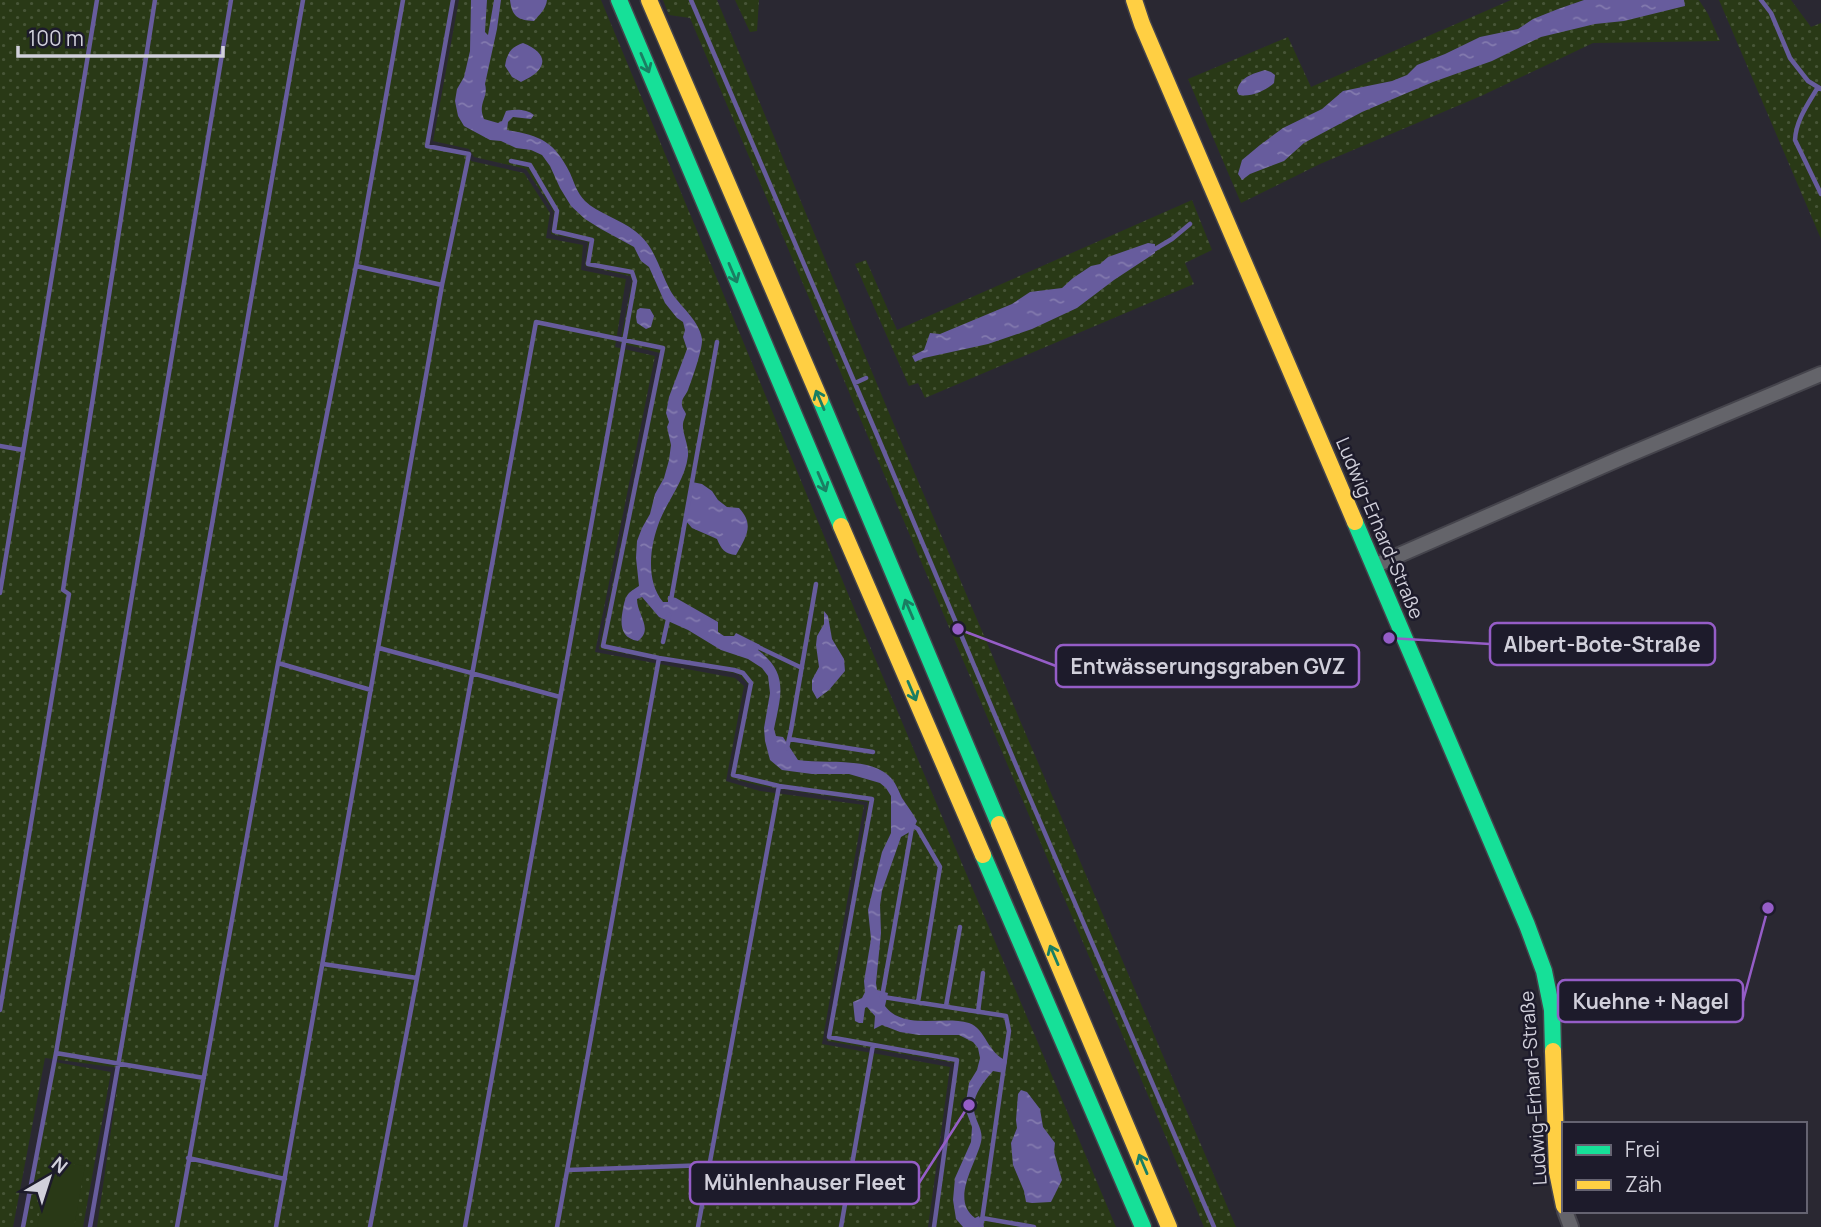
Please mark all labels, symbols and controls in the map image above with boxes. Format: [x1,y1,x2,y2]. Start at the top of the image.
scale bar [18,14,222,58]
text: 100 m [28,24,84,52]
one-way arrow [639,52,652,73]
one-way arrow [727,261,740,283]
one-way arrow [813,390,826,411]
street label: Ludwig-Erhard-Straße [1330,433,1430,623]
one-way arrow [816,471,829,492]
one-way arrow [902,599,915,621]
callout: Albert-Bote-Straße [1490,623,1715,665]
text: Albert-Bote-Straße [1503,630,1701,658]
callout: Entwässerungsgraben GVZ [1056,645,1359,687]
text: Entwässerungsgraben GVZ [1070,652,1346,680]
one-way arrow [906,680,919,701]
one-way arrow [1047,944,1060,966]
callout: Kuehne + Nagel [1558,980,1743,1022]
text: Kuehne + Nagel [1573,987,1729,1015]
street label: Ludwig-Erhard-Straße [1513,990,1553,1186]
legend [1562,1122,1807,1213]
text: Frei [1625,1135,1660,1163]
north arrow [14,1143,84,1213]
text: N [46,1150,73,1179]
one-way arrow [1136,1154,1149,1175]
callout: Mühlenhauser Fleet [690,1162,919,1204]
text: Mühlenhauser Fleet [704,1168,906,1196]
text: Zäh [1625,1170,1662,1198]

